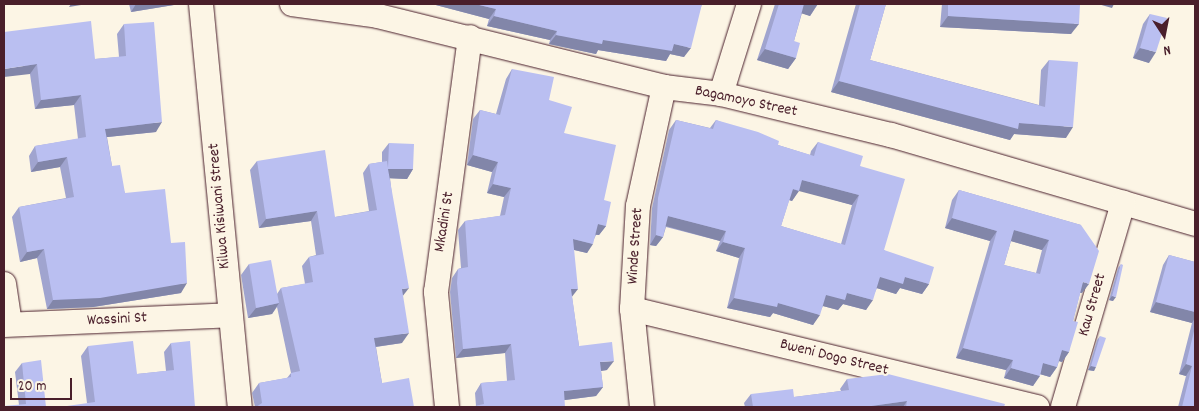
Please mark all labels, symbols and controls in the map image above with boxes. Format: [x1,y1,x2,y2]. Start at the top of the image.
north arrow [1139,10,1189,60]
text: N [1162,39,1172,60]
street label: Bagamoyo Street [693,82,799,122]
street label: Kilwa Kisiwani Street [205,142,235,270]
street label: Mkadini St [431,190,459,254]
street label: Winde Street [624,207,648,285]
street label: Kau Street [1075,271,1111,339]
street label: Wassini St [87,309,147,331]
street label: Bweni Dogo Street [778,335,890,381]
scale bar [12,368,75,400]
text: 20 m [18,376,46,398]

